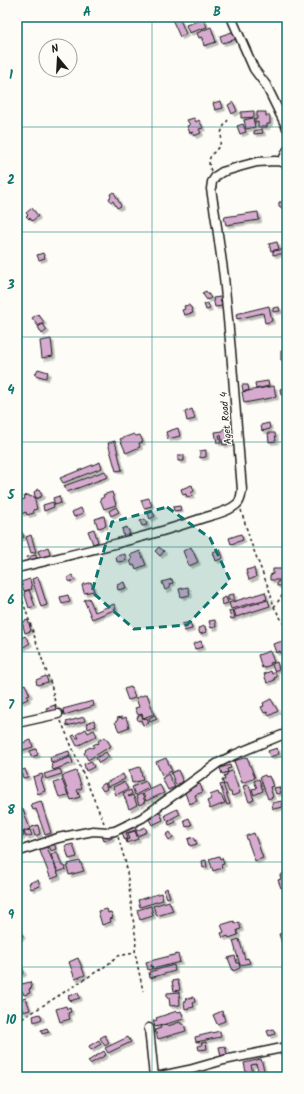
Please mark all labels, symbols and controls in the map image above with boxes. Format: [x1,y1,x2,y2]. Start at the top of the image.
text: A [83,2,91,23]
text: B [213,2,221,23]
north arrow [38,38,78,78]
text: N [49,40,61,59]
text: 1 [9,65,13,86]
text: 2 [7,170,15,191]
text: 3 [6,275,15,296]
text: 4 [7,380,15,401]
street label: Aget Road 4 [216,391,236,445]
text: 5 [7,485,16,506]
text: 6 [7,590,15,611]
text: 7 [8,695,15,716]
text: 8 [7,800,15,821]
text: 9 [8,905,15,926]
text: 10 [6,1010,17,1031]

